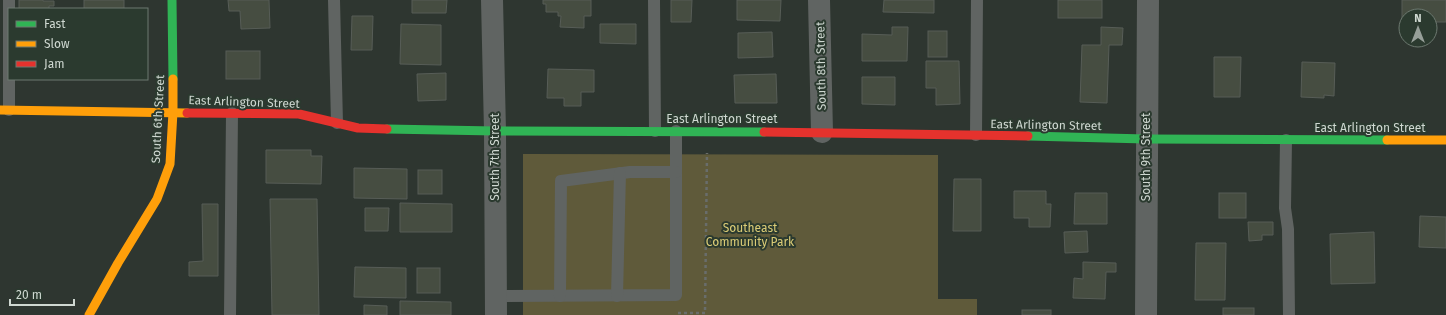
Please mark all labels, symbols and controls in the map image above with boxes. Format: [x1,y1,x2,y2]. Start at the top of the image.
legend [8,8,148,80]
north arrow [1398,8,1438,48]
text: N [1414,12,1422,25]
text: Fast [44,17,66,31]
street label: South 8th Street [813,21,829,111]
text: Slow [44,37,70,51]
text: Jam [44,57,64,71]
street label: South 6th Street [149,74,167,164]
street label: East Arlington Street [188,93,301,111]
street label: East Arlington Street [666,112,778,126]
street label: South 9th Street [1139,112,1153,201]
street label: South 7th Street [488,113,502,201]
street label: East Arlington Street [990,117,1102,133]
street label: East Arlington Street [1314,121,1426,135]
park label: Southeast Community Park [706,221,795,249]
scale bar [10,281,74,307]
text: 20 m [16,288,42,302]

